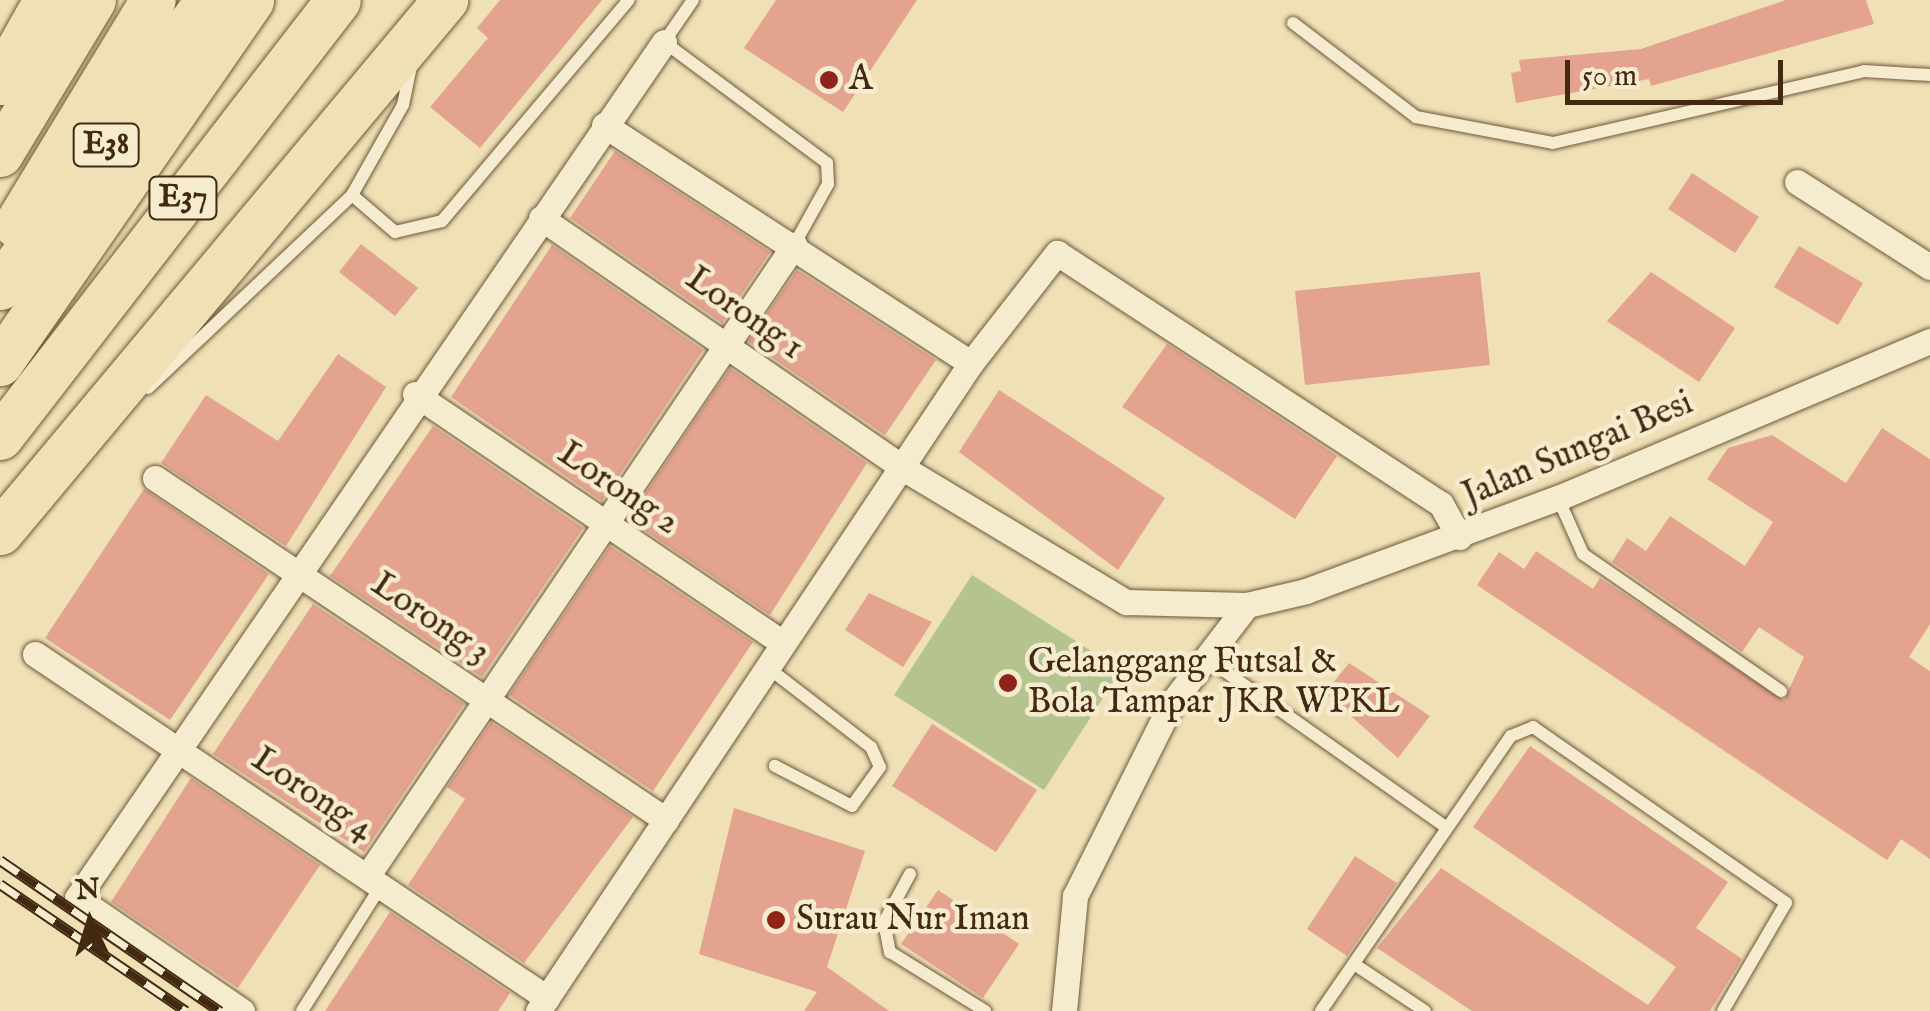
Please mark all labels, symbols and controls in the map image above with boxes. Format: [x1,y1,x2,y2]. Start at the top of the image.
scale bar [1570,40,1788,102]
text: 50 m [1582,58,1637,96]
place label: A [849,59,873,101]
marker: A [818,69,840,91]
road number: E38 [71,118,141,172]
road number: E37 [148,171,218,225]
street label: Lorong 1 [677,258,811,370]
street label: Jalan Sungai Besi [1456,383,1700,517]
street label: Lorong 2 [549,433,687,545]
street label: Lorong 3 [363,564,497,674]
place label: Gelanggang Futsal & Bola Tampar JKR WPKL [1028,642,1399,724]
marker: Gelanggang Futsal & Bola Tampar JKR WPKL [997,672,1019,694]
street label: Lorong 4 [243,739,381,851]
north arrow [40,871,140,971]
text: N [75,872,101,909]
place label: Surau Nur Iman [796,899,1030,941]
marker: Surau Nur Iman [765,909,787,931]

